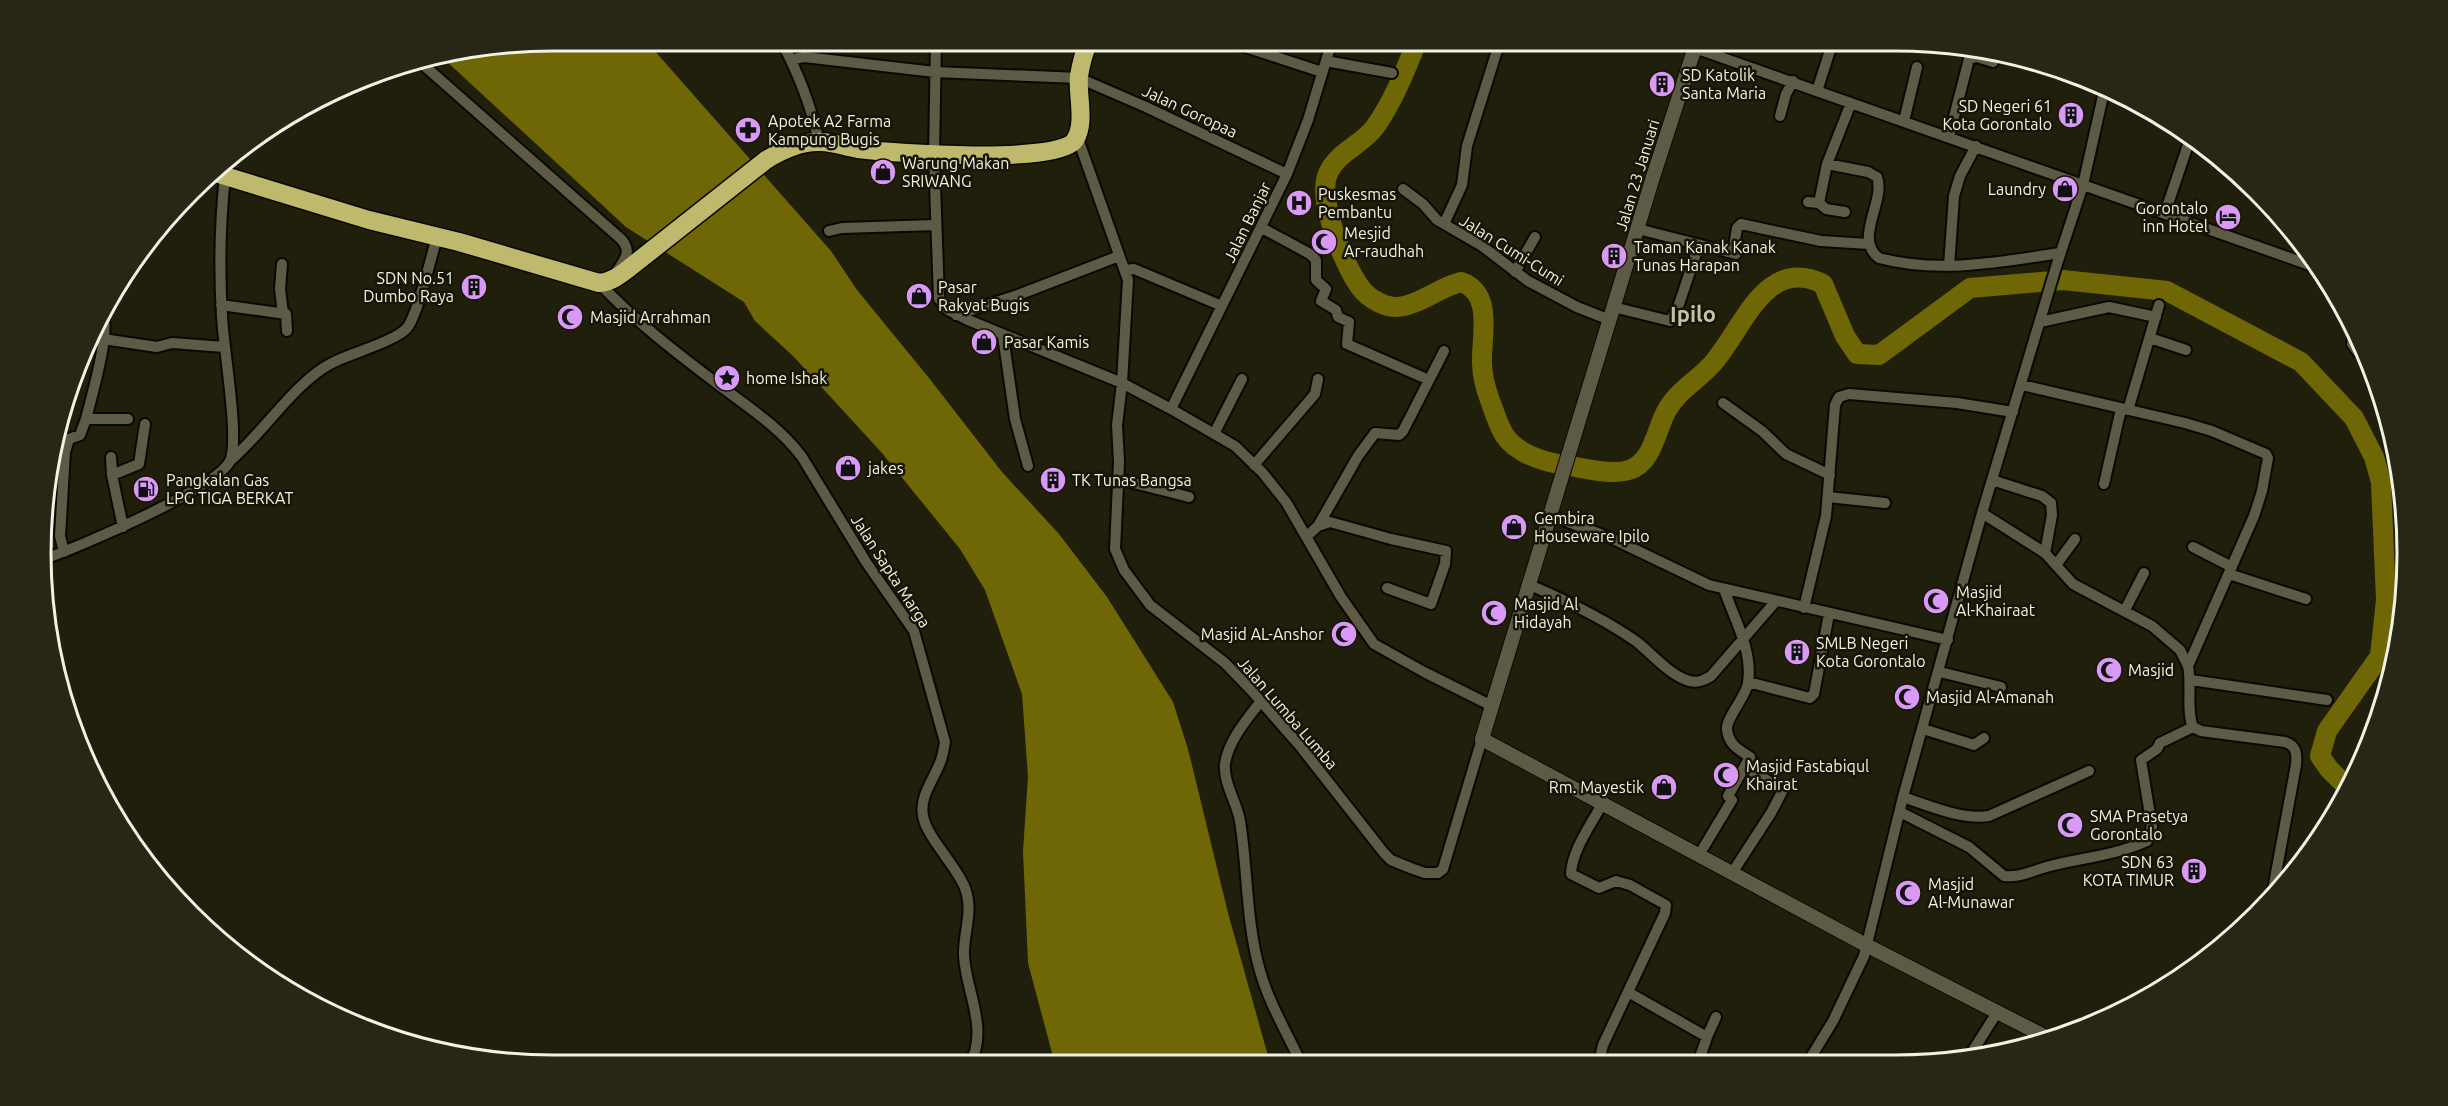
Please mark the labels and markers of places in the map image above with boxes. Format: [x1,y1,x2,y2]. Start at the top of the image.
place label: SD Katolik Santa Maria [1682,66,1766,102]
building icon: SD Katolik Santa Maria [1647,69,1677,99]
place label: SD Negeri 61 Kota Gorontalo [1942,97,2052,133]
building icon: SD Negeri 61 Kota Gorontalo [2056,100,2086,130]
place label: Apotek A2 Farma Kampung Bugis [768,112,891,148]
pharmacy icon: Apotek A2 Farma Kampung Bugis [733,115,763,145]
place label: Warung Makan SRIWANG [902,154,1009,190]
shop icon: Warung Makan SRIWANG [868,157,898,187]
shop icon: Laundry [2050,174,2080,204]
place label: Laundry [1988,180,2046,198]
place label: Puskesmas Pembantu [1318,185,1396,221]
hospital icon: Puskesmas Pembantu [1284,188,1314,218]
place label: Gorontalo inn Hotel [2135,199,2208,235]
hotel icon: Gorontalo inn Hotel [2213,202,2243,232]
place label: Mesjid Ar-raudhah [1344,224,1424,260]
mosque icon: Mesjid Ar-raudhah [1309,227,1339,257]
place label: Taman Kanak Kanak Tunas Harapan [1634,238,1776,274]
building icon: Taman Kanak Kanak Tunas Harapan [1599,241,1629,271]
place label: SDN No.51 Dumbo Raya [363,269,454,305]
building icon: SDN No.51 Dumbo Raya [459,272,489,302]
place label: Pasar Rakyat Bugis [938,278,1030,314]
shop icon: Pasar Rakyat Bugis [904,281,934,311]
mosque icon: Masjid Arrahman [555,302,585,332]
place label: Masjid Arrahman [590,308,711,326]
shop icon: Pasar Kamis [969,327,999,357]
place label: Pasar Kamis [1004,333,1089,351]
place icon: home Ishak [712,363,742,393]
place label: home Ishak [746,369,827,387]
shop icon: jakes [833,453,863,483]
place label: jakes [866,459,904,477]
building icon: TK Tunas Bangsa [1038,465,1068,495]
place label: Pangkalan Gas LPG TIGA BERKAT [166,471,294,507]
place label: TK Tunas Bangsa [1072,471,1192,489]
fuel station icon: Pangkalan Gas LPG TIGA BERKAT [131,474,161,504]
place label: Gembira Houseware Ipilo [1534,509,1650,545]
shop icon: Gembira Houseware Ipilo [1499,512,1529,542]
place label: Masjid Al-Khairaat [1956,583,2036,619]
mosque icon: Masjid Al-Khairaat [1921,586,1951,616]
place label: Masjid Al Hidayah [1514,595,1578,631]
mosque icon: Masjid Al Hidayah [1479,598,1509,628]
mosque icon: Masjid AL-Anshor [1329,619,1359,649]
place label: Masjid AL-Anshor [1201,625,1324,643]
place label: SMLB Negeri Kota Gorontalo [1816,634,1926,670]
building icon: SMLB Negeri Kota Gorontalo [1782,637,1812,667]
mosque icon: Masjid [2094,655,2124,685]
place label: Masjid [2128,661,2174,679]
mosque icon: Masjid Al-Amanah [1892,682,1922,712]
place label: Masjid Al-Amanah [1926,688,2054,706]
place label: Masjid Fastabiqul Khairat [1746,757,1869,793]
mosque icon: Masjid Fastabiqul Khairat [1711,760,1741,790]
shop icon: Rm. Mayestik [1649,772,1679,802]
place label: Rm. Mayestik [1549,778,1644,796]
place label: SMA Prasetya Gorontalo [2090,807,2188,843]
mosque icon: SMA Prasetya Gorontalo [2055,810,2085,840]
place label: SDN 63 KOTA TIMUR [2083,853,2174,889]
building icon: SDN 63 KOTA TIMUR [2179,856,2209,886]
place label: Masjid Al-Munawar [1928,875,2014,911]
mosque icon: Masjid Al-Munawar [1893,878,1923,908]

